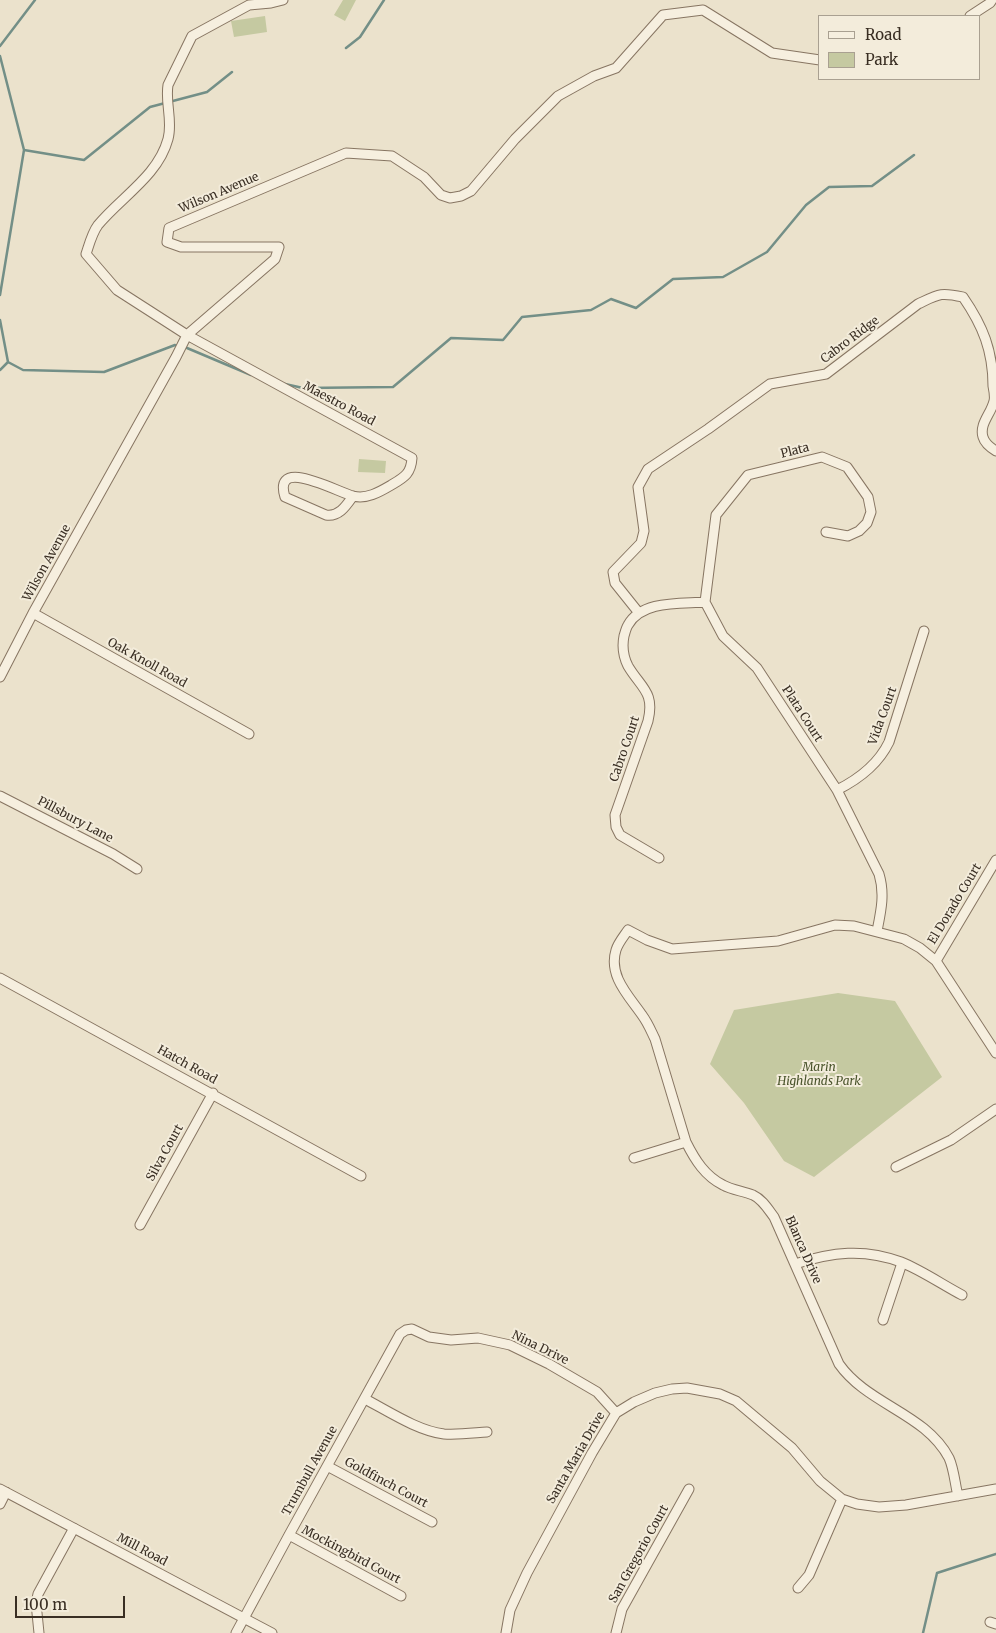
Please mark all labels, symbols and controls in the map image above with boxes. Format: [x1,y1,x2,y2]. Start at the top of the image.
legend [818,15,981,80]
text: Road [865,25,901,44]
text: Park [865,50,898,69]
street label: Wilson Avenue [177,170,261,216]
street label: Cabro Ridge [818,313,882,367]
street label: Maestro Road [301,379,377,429]
street label: Plata [779,441,811,461]
street label: Wilson Avenue [20,522,74,604]
street label: Oak Knoll Road [105,635,189,691]
street label: Plata Court [779,683,825,745]
street label: Vida Court [866,685,900,747]
street label: Cabro Court [607,714,643,784]
street label: Pillsbury Lane [35,794,115,846]
street label: El Dorado Court [925,861,985,947]
street label: Hatch Road [155,1043,219,1087]
park label: Marin Highlands Park [777,1061,861,1089]
street label: Silva Court [144,1122,186,1184]
street label: Blanca Drive [782,1214,824,1286]
street label: Nina Drive [509,1328,571,1368]
street label: Santa Maria Drive [544,1410,608,1506]
street label: Trumbull Avenue [279,1424,341,1518]
street label: Goldfinch Court [342,1455,430,1511]
street label: San Gregorio Court [606,1502,672,1606]
street label: Mockingbird Court [299,1523,403,1587]
street label: Mill Road [114,1531,170,1569]
scale bar [18,1586,128,1618]
text: 100 m [23,1595,67,1614]

